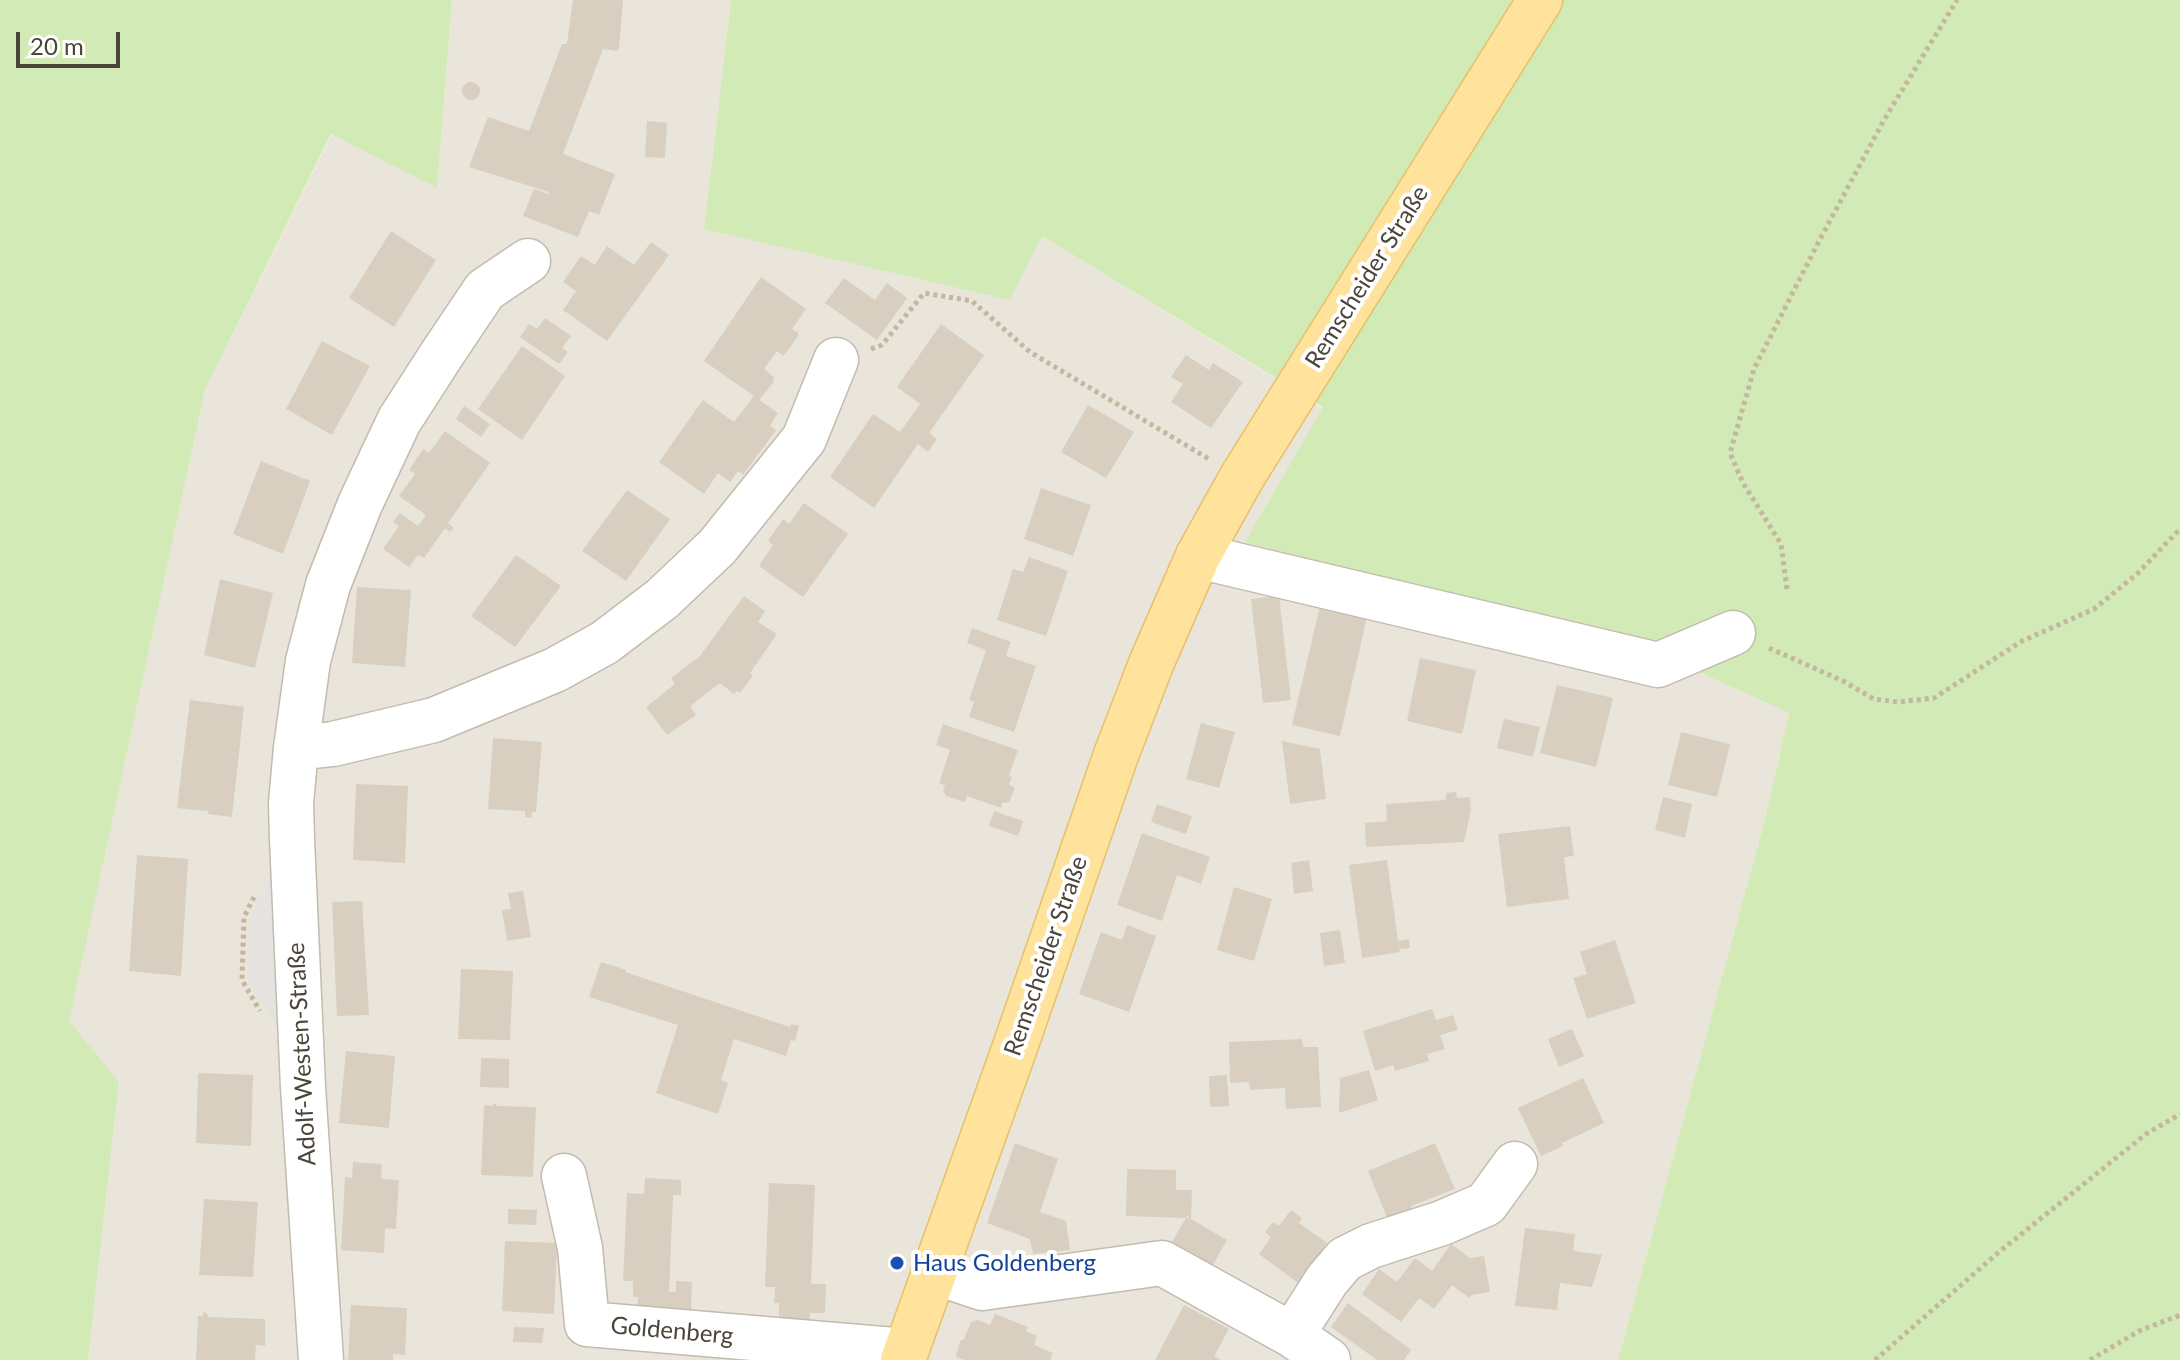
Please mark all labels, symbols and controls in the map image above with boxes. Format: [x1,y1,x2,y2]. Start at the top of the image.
scale bar [20,16,124,66]
text: 20 m [30,31,84,60]
street label: Remscheider Straße [1299,181,1435,373]
street label: Remscheider Straße [998,852,1094,1060]
street label: Adolf-Westen-Straße [282,942,322,1166]
place label: Haus Goldenberg [913,1249,1096,1277]
marker: Haus Goldenberg [888,1254,906,1272]
street label: Goldenberg [609,1311,735,1351]

